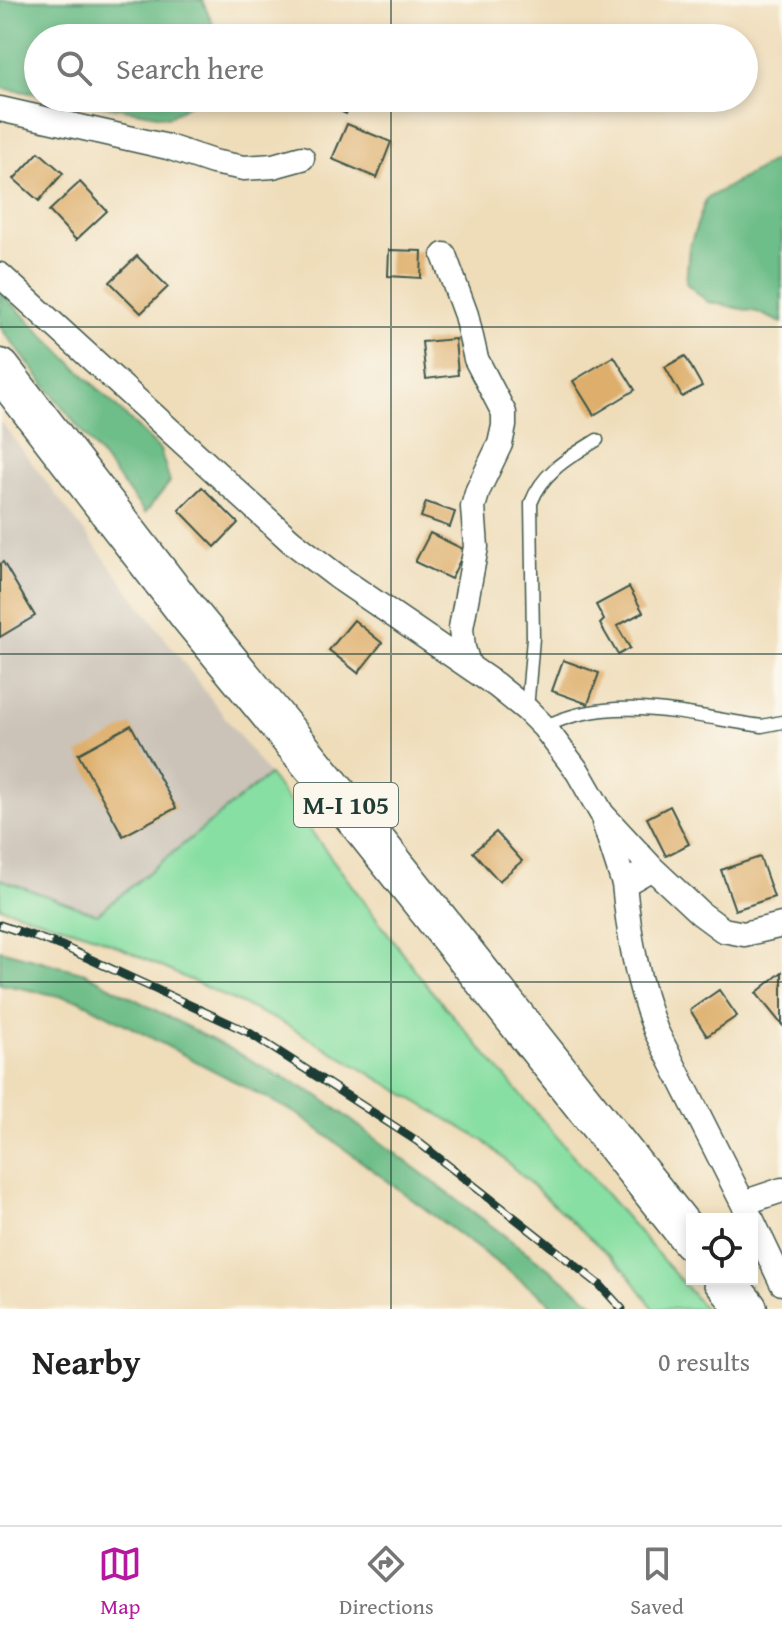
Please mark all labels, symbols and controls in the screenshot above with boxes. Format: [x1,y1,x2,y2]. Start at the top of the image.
search box [24,24,758,112]
icon: search [52,46,96,90]
text: Search here [116,46,264,90]
road number: M-I 105 [294,783,398,827]
map controls [686,1213,758,1285]
button: locate [686,1213,758,1285]
text: Nearby [32,1337,141,1386]
text: 0 results [658,1342,750,1381]
tab: Map [98,1542,142,1622]
tab: Directions [339,1542,434,1622]
tab: Saved [630,1542,684,1622]

